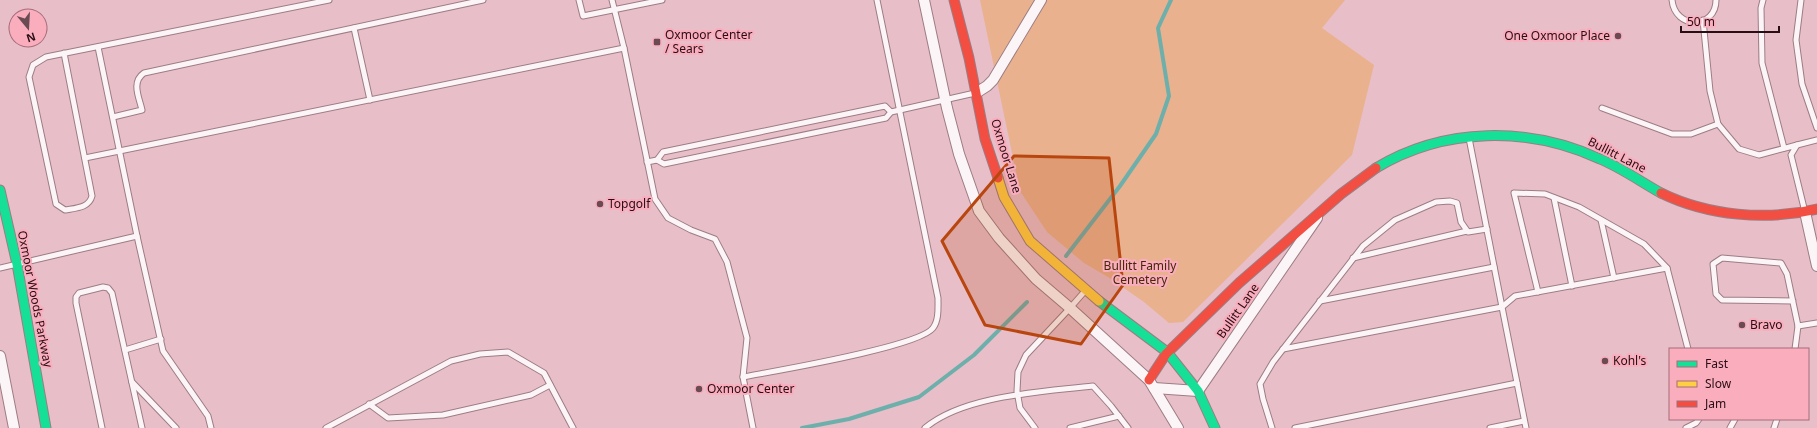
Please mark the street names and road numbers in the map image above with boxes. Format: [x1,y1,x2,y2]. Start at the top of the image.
street label: Oxmoor Lane [987,117,1026,195]
street label: Bullitt Lane [1585,133,1650,177]
street label: Oxmoor Woods Parkway [14,229,57,370]
street label: Bullitt Lane [1212,280,1263,342]

